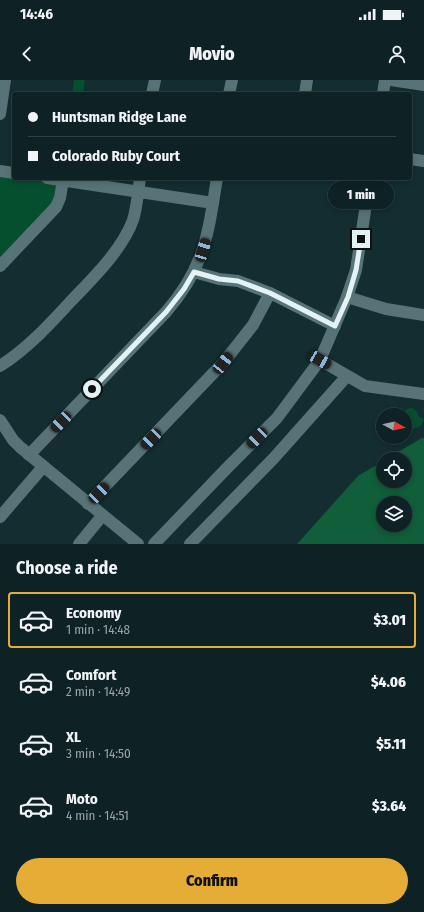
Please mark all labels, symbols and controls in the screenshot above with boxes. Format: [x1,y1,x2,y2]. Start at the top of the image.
text: 14:46 [20,5,53,23]
icon: back [16,43,38,65]
text: Movio [189,43,235,65]
icon: person [386,43,408,65]
text: Huntsman Ridge Lane [52,108,187,126]
text: Colorado Ruby Court [52,147,180,165]
callout: 1 min [328,181,394,209]
text: 1 min [347,187,375,202]
route end [352,230,370,248]
car [194,237,212,263]
car [307,349,333,371]
car [211,350,235,376]
route start [83,380,101,398]
north arrow [376,408,412,444]
map controls [376,408,412,532]
car [48,409,74,435]
car [244,425,270,451]
car [138,426,164,452]
button: locate [376,452,412,488]
car [86,480,112,506]
button: layers [376,496,412,532]
text: Choose a ride [16,557,118,579]
icon: car [18,602,54,638]
text: Economy [66,604,121,622]
text: $3.01 [373,611,406,629]
text: 1 min · 14:48 [66,622,130,637]
icon: car [18,664,54,700]
text: Comfort [66,666,117,684]
text: $4.06 [371,673,406,691]
text: 2 min · 14:49 [66,684,130,699]
icon: car [18,726,54,762]
text: XL [66,728,81,746]
text: $5.11 [376,735,406,753]
text: 3 min · 14:50 [66,746,131,761]
icon: car [18,788,54,824]
text: Moto [66,790,98,808]
text: $3.64 [372,797,406,815]
text: 4 min · 14:51 [66,808,129,823]
button: Confirm [16,858,408,904]

